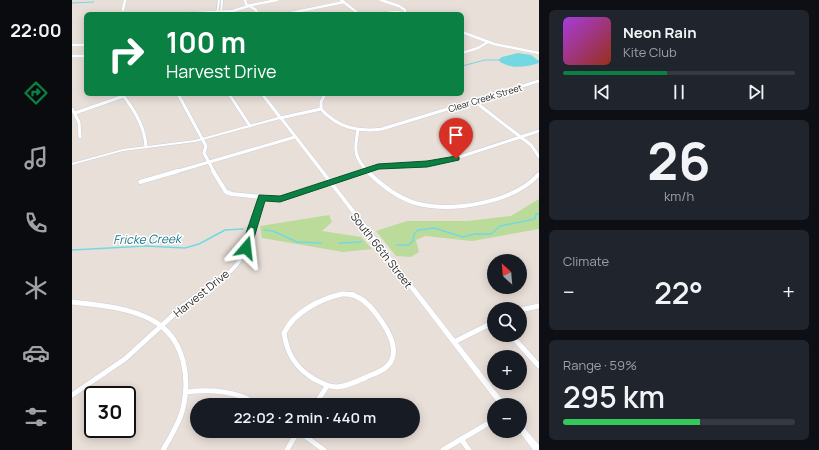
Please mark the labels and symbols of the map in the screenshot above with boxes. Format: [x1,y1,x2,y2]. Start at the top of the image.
street label: Clear Creek Street [446,80,524,115]
pin [439,118,473,159]
street label: South 66th Street [348,209,416,291]
position arrow [225,227,267,269]
water label: Fricke Creek [113,230,183,248]
north arrow [487,254,527,294]
street label: Harvest Drive [170,266,232,320]
speed limit sign: 30 [84,386,136,438]

